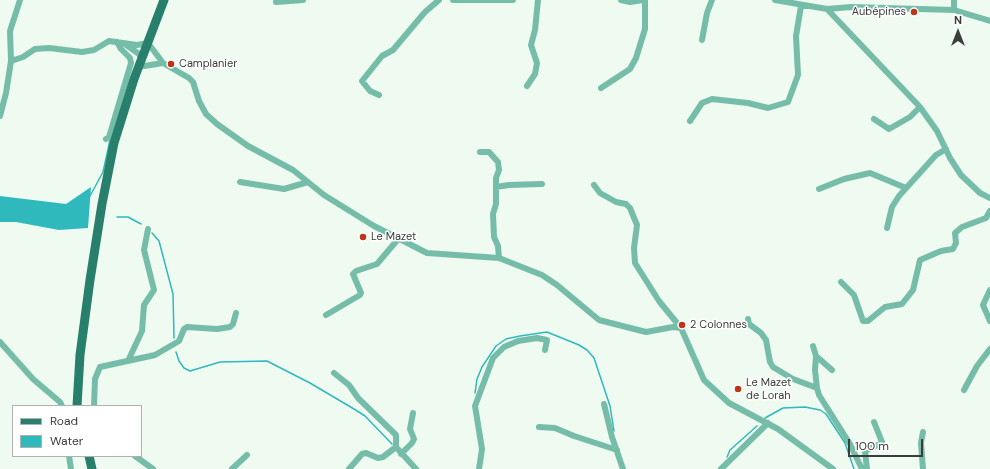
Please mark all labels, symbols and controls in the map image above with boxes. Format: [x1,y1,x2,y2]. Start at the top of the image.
place label: Aubépines [852,5,906,19]
marker: Aubépines [909,7,919,17]
north arrow [938,12,978,52]
text: N [954,13,962,27]
place label: Camplanier [179,57,237,71]
marker: Camplanier [166,59,176,69]
place label: Le Mazet [371,230,416,244]
marker: Le Mazet [358,232,368,242]
place label: 2 Colonnes [690,318,747,332]
marker: 2 Colonnes [677,320,687,330]
place label: Le Mazet de Lorah [746,376,791,402]
marker: Le Mazet de Lorah [733,384,743,394]
legend [12,405,142,457]
text: Road [50,413,78,429]
scale bar [850,431,925,457]
text: Water [50,433,83,449]
text: 100 m [855,438,889,454]

